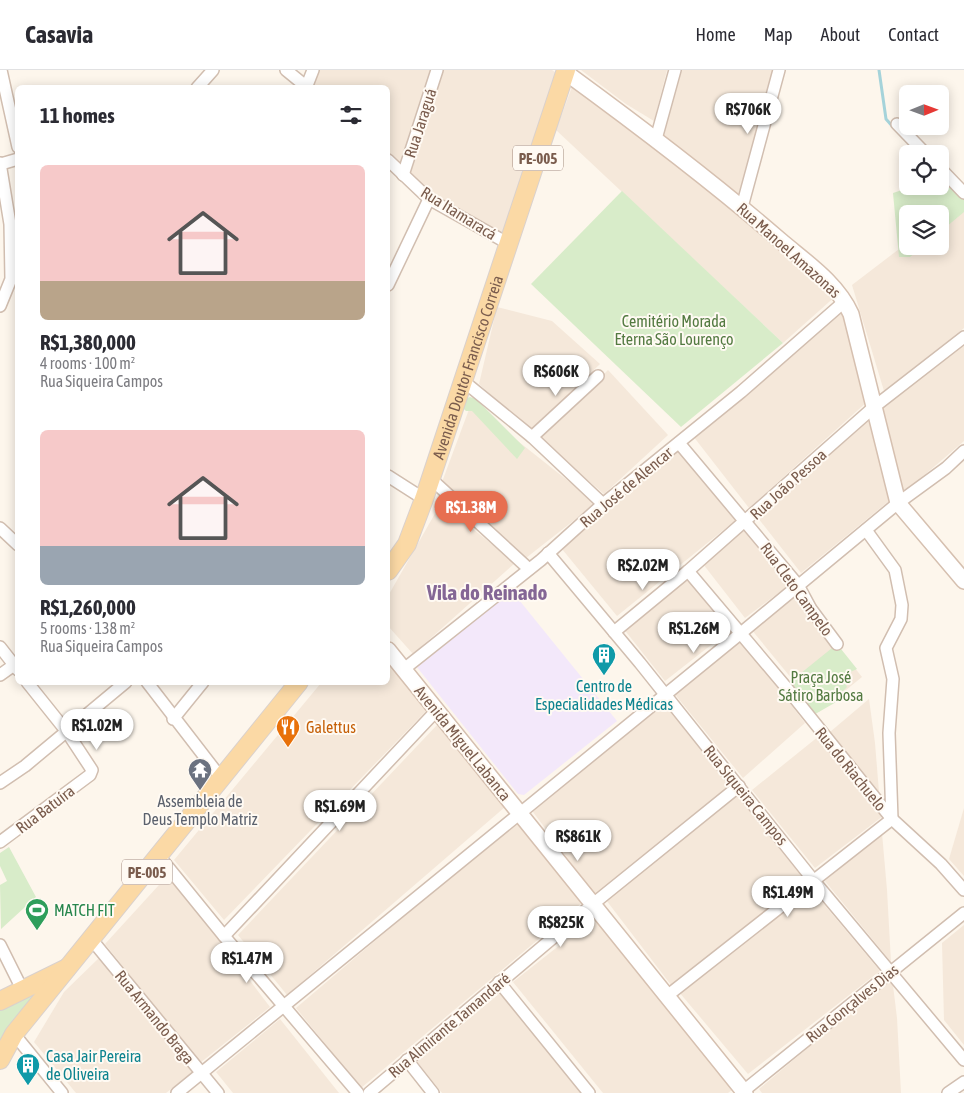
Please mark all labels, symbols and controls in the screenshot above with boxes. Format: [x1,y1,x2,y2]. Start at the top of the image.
text: Casavia [25,21,93,48]
text: Home [696,24,736,45]
text: Map [764,24,793,45]
text: About [821,24,860,45]
text: Contact [888,24,939,45]
north arrow [899,85,949,135]
map controls [899,85,949,255]
street label: Rua Jaraguá [400,86,441,160]
pin: R$706K [707,92,789,135]
text: R$706K [725,100,771,118]
icon: filters [337,101,365,129]
text: 11 homes [40,103,115,127]
button: locate [899,145,949,195]
road number: PE-005 [513,146,563,170]
street label: Rua Itamaracá [418,183,500,243]
icon: home [158,198,248,288]
street label: Rua Manoel Amazonas [733,199,845,302]
button: layers [899,205,949,255]
street label: Avenida Doutor Francisco Correia [429,273,506,461]
park label: Cemitério Morada Eterna São Lourenço [614,312,734,349]
text: R$1,380,000 [40,330,136,354]
text: 4 rooms · 100 m² [40,354,135,372]
pin: R$606K [515,354,597,397]
text: R$606K [533,362,579,380]
text: Rua Siqueira Campos [40,372,163,390]
street label: Rua José de Alencar [576,443,676,531]
street label: Rua João Pessoa [746,445,830,523]
icon: home [158,463,248,553]
pin: R$1.38M [425,490,517,533]
text: R$1.38M [446,498,496,516]
street label: Rua Cleto Campelo [756,539,837,640]
pin: R$2.02M [597,548,689,591]
text: R$2.02M [618,556,668,574]
district label: Vila do Reinado [426,580,547,604]
text: R$1,260,000 [40,595,136,619]
pin: R$1.26M [648,612,740,654]
text: 5 rooms · 138 m² [40,619,135,637]
text: R$1.26M [669,619,719,637]
text: Rua Siqueira Campos [40,637,163,655]
building icon: Centro de Especialidades Médicas [591,642,617,676]
park label: Praça José Sátiro Barbosa [779,668,863,704]
place label: Centro de Especialidades Médicas [535,677,673,714]
street label: Avenida Miguel Labanca [410,682,515,805]
pin: R$1.02M [51,708,143,751]
restaurant icon: Galettus [275,714,301,748]
text: R$1.02M [72,716,122,734]
place label: Galettus [306,718,356,736]
street label: Rua do Riachuelo [812,724,890,814]
street label: Rua Siqueira Campos [700,742,792,849]
temple icon: Assembleia de Deus Templo Matriz [187,757,213,791]
street label: Rua Batuíra [12,781,78,837]
pin: R$1.69M [294,790,386,832]
place label: Assembleia de Deus Templo Matriz [143,792,258,829]
text: R$1.69M [315,797,365,815]
pin: R$861K [537,820,619,862]
text: R$861K [555,827,601,845]
road number: PE-005 [122,860,172,884]
pin: R$1.49M [742,876,834,918]
text: R$1.49M [763,883,813,901]
sports icon: MATCH FIT [24,897,50,931]
place label: MATCH FIT [54,901,115,919]
pin: R$825K [520,906,602,948]
text: R$825K [538,913,584,931]
pin: R$1.47M [201,942,293,984]
text: R$1.47M [222,949,272,967]
street label: Rua Gonçalves Dias [802,960,903,1047]
street label: Rua Armando Braga [111,967,198,1068]
street label: Rua Almirante Tamandaré [385,969,513,1081]
place label: Casa Jair Pereira de Oliveira [46,1047,142,1083]
building icon: Casa Jair Pereira de Oliveira [15,1052,41,1086]

